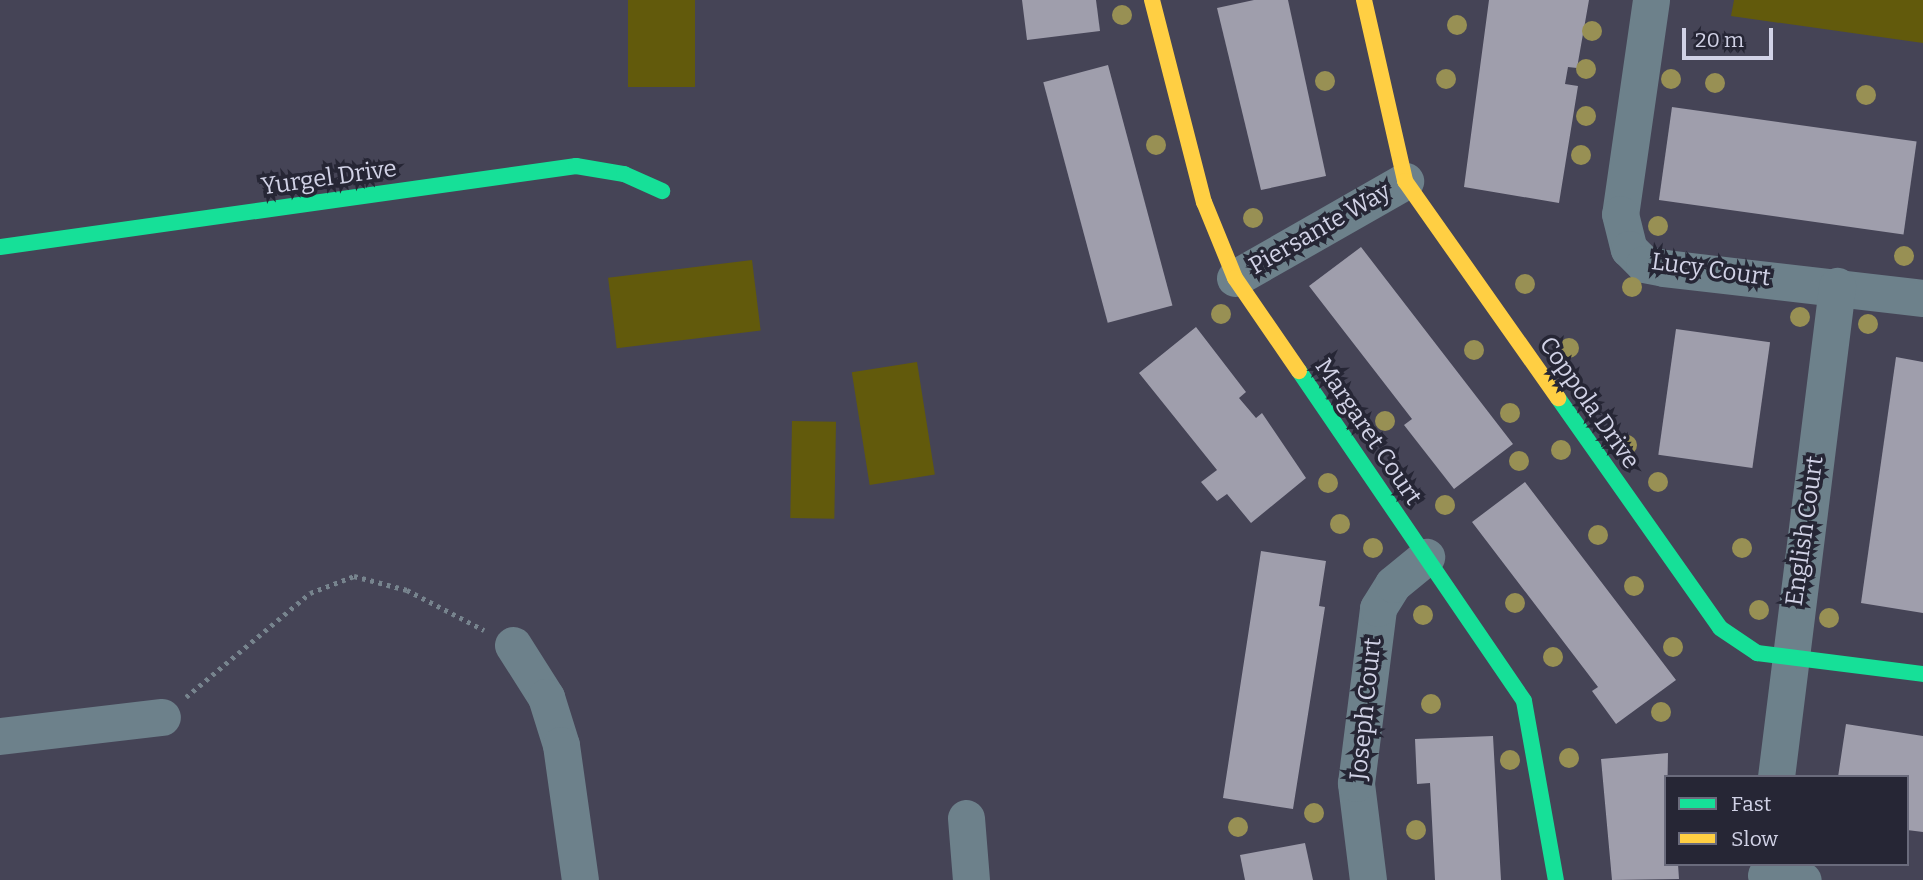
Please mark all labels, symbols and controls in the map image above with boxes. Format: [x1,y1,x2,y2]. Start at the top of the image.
scale bar [1685,14,1776,58]
text: 20 m [1695,27,1744,53]
street label: Yurgel Drive [259,154,399,202]
street label: Piersante Way [1244,177,1396,281]
street label: Lucy Court [1650,247,1772,293]
street label: Coppola Drive [1533,331,1645,475]
street label: Margaret Court [1309,353,1427,511]
street label: English Court [1780,454,1830,608]
street label: Joseph Court [1344,636,1388,782]
legend [1664,775,1909,866]
text: Fast [1731,791,1771,817]
text: Slow [1731,826,1778,852]

